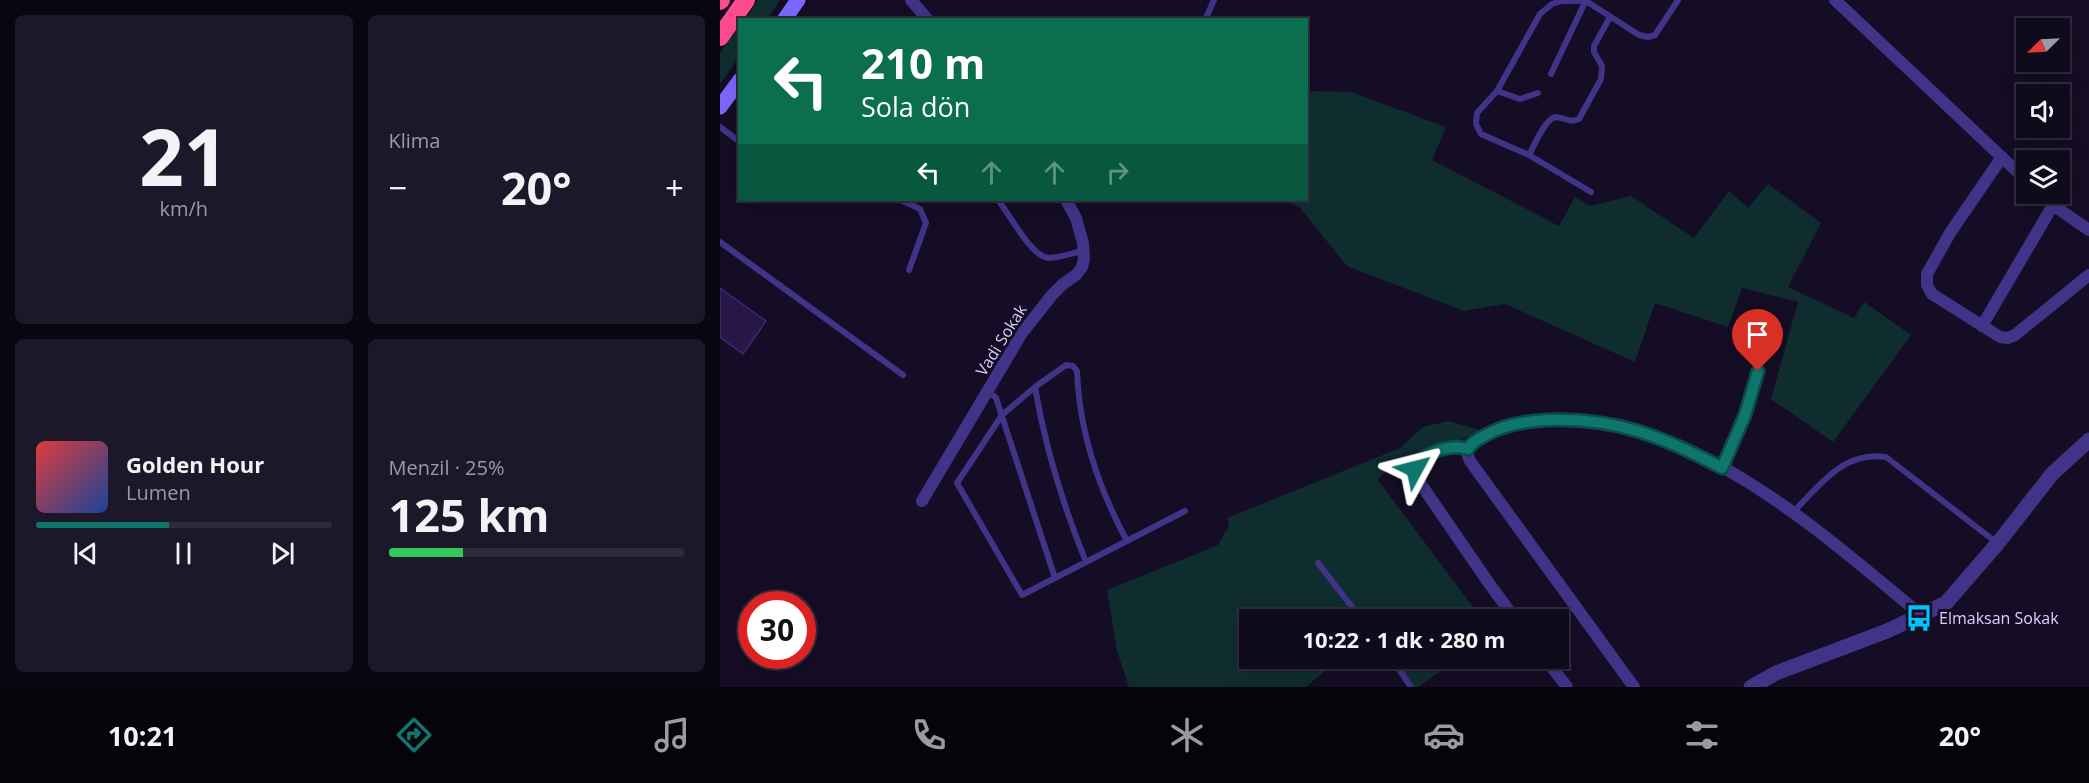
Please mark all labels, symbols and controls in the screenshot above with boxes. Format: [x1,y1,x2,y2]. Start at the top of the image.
north arrow [2016,18,2070,72]
map controls [2016,18,2070,204]
text: 210 m [861,34,985,91]
icon: left [762,42,840,120]
button: sound [2016,84,2070,138]
text: Sola dön [861,88,970,125]
text: 21 [139,103,228,209]
text: Klima [389,127,440,154]
button: layers [2016,150,2070,204]
icon: left [912,156,945,189]
icon: ahead [975,156,1008,189]
icon: ahead [1038,156,1071,189]
icon: right [1101,156,1134,189]
text: 20° [501,157,572,218]
text: − [389,165,407,210]
text: + [665,165,684,210]
text: km/h [159,195,208,222]
street label: Vadi Sokak [970,300,1032,380]
pin [1732,309,1783,371]
icon: arrive [1741,318,1774,351]
position arrow [1383,437,1447,501]
text: Golden Hour [126,449,264,479]
text: Menzil · 25% [389,454,505,481]
text: Lumen [126,479,191,506]
text: 125 km [389,484,549,545]
icon: previous [69,537,102,570]
icon: pause [167,537,200,570]
icon: next [266,537,299,570]
speed limit sign: 30 [738,591,816,669]
bus stop icon: Elmaksan Sokak [1904,603,1934,633]
place label: Elmaksan Sokak [1939,607,2059,629]
text: 10:22 · 1 dk · 280 m [1303,624,1505,654]
icon: directions [393,714,435,756]
icon: music [651,714,693,756]
icon: phone [908,714,950,756]
icon: climate [1166,714,1208,756]
icon: car [1423,714,1465,756]
icon: filters [1681,714,1723,756]
text: 10:21 [108,717,177,754]
text: 20° [1939,717,1981,754]

